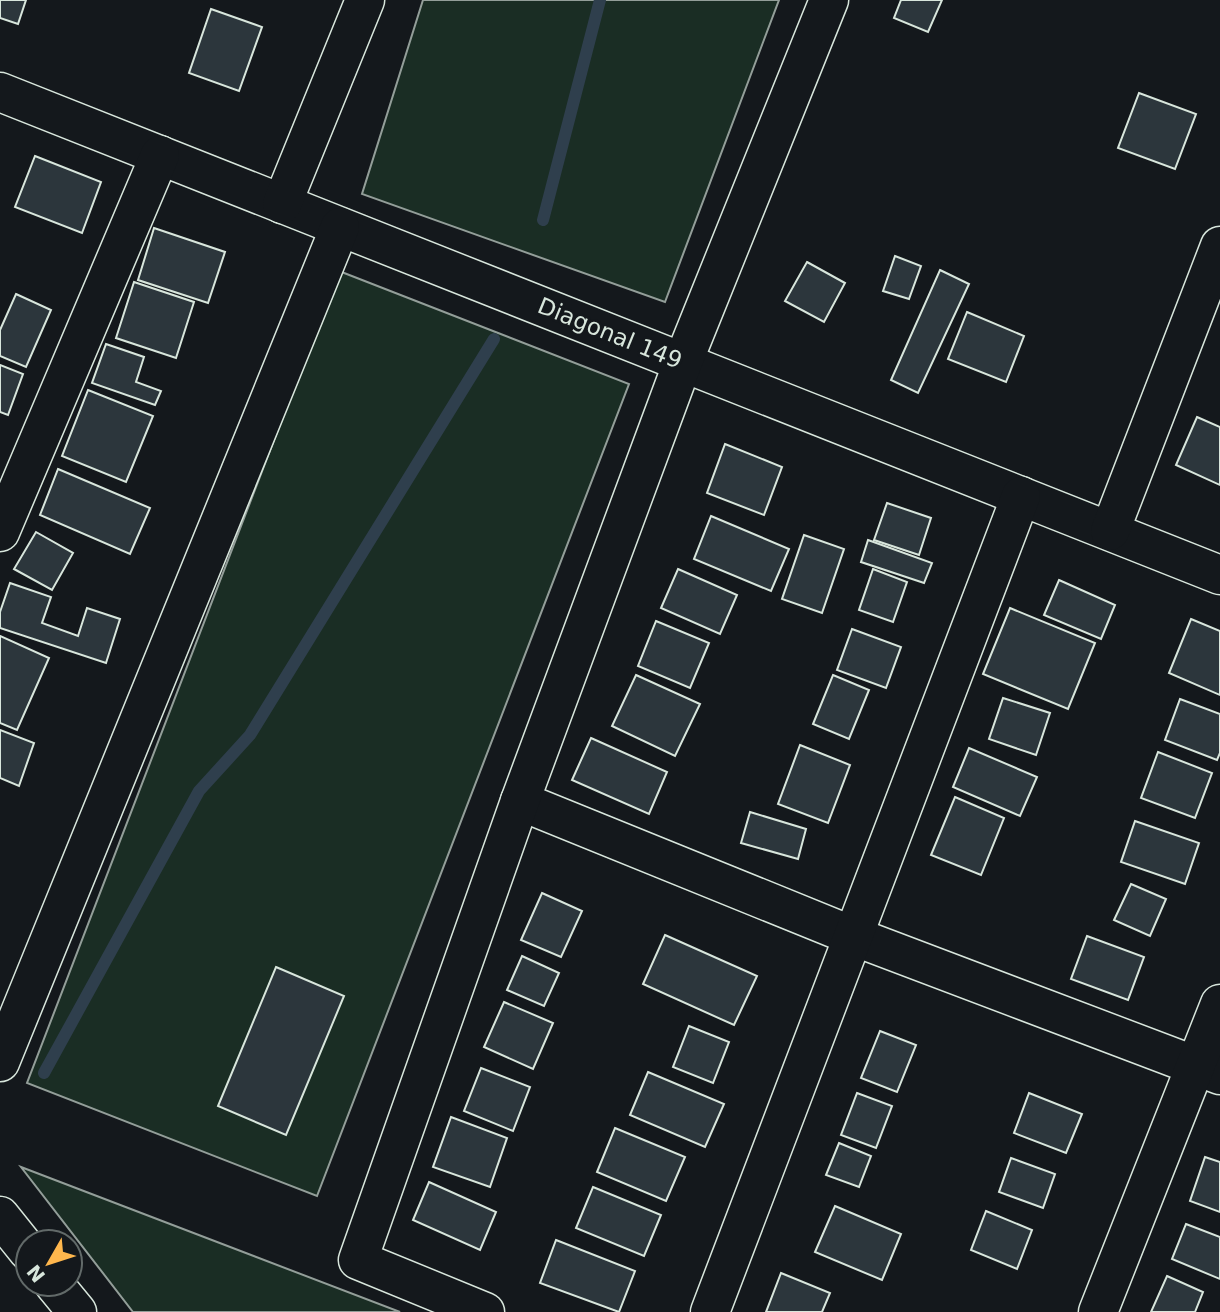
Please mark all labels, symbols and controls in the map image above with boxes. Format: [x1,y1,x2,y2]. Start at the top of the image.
street label: Diagonal 149 [534,292,686,374]
north arrow [14,1228,84,1298]
text: N [22,1261,49,1287]

